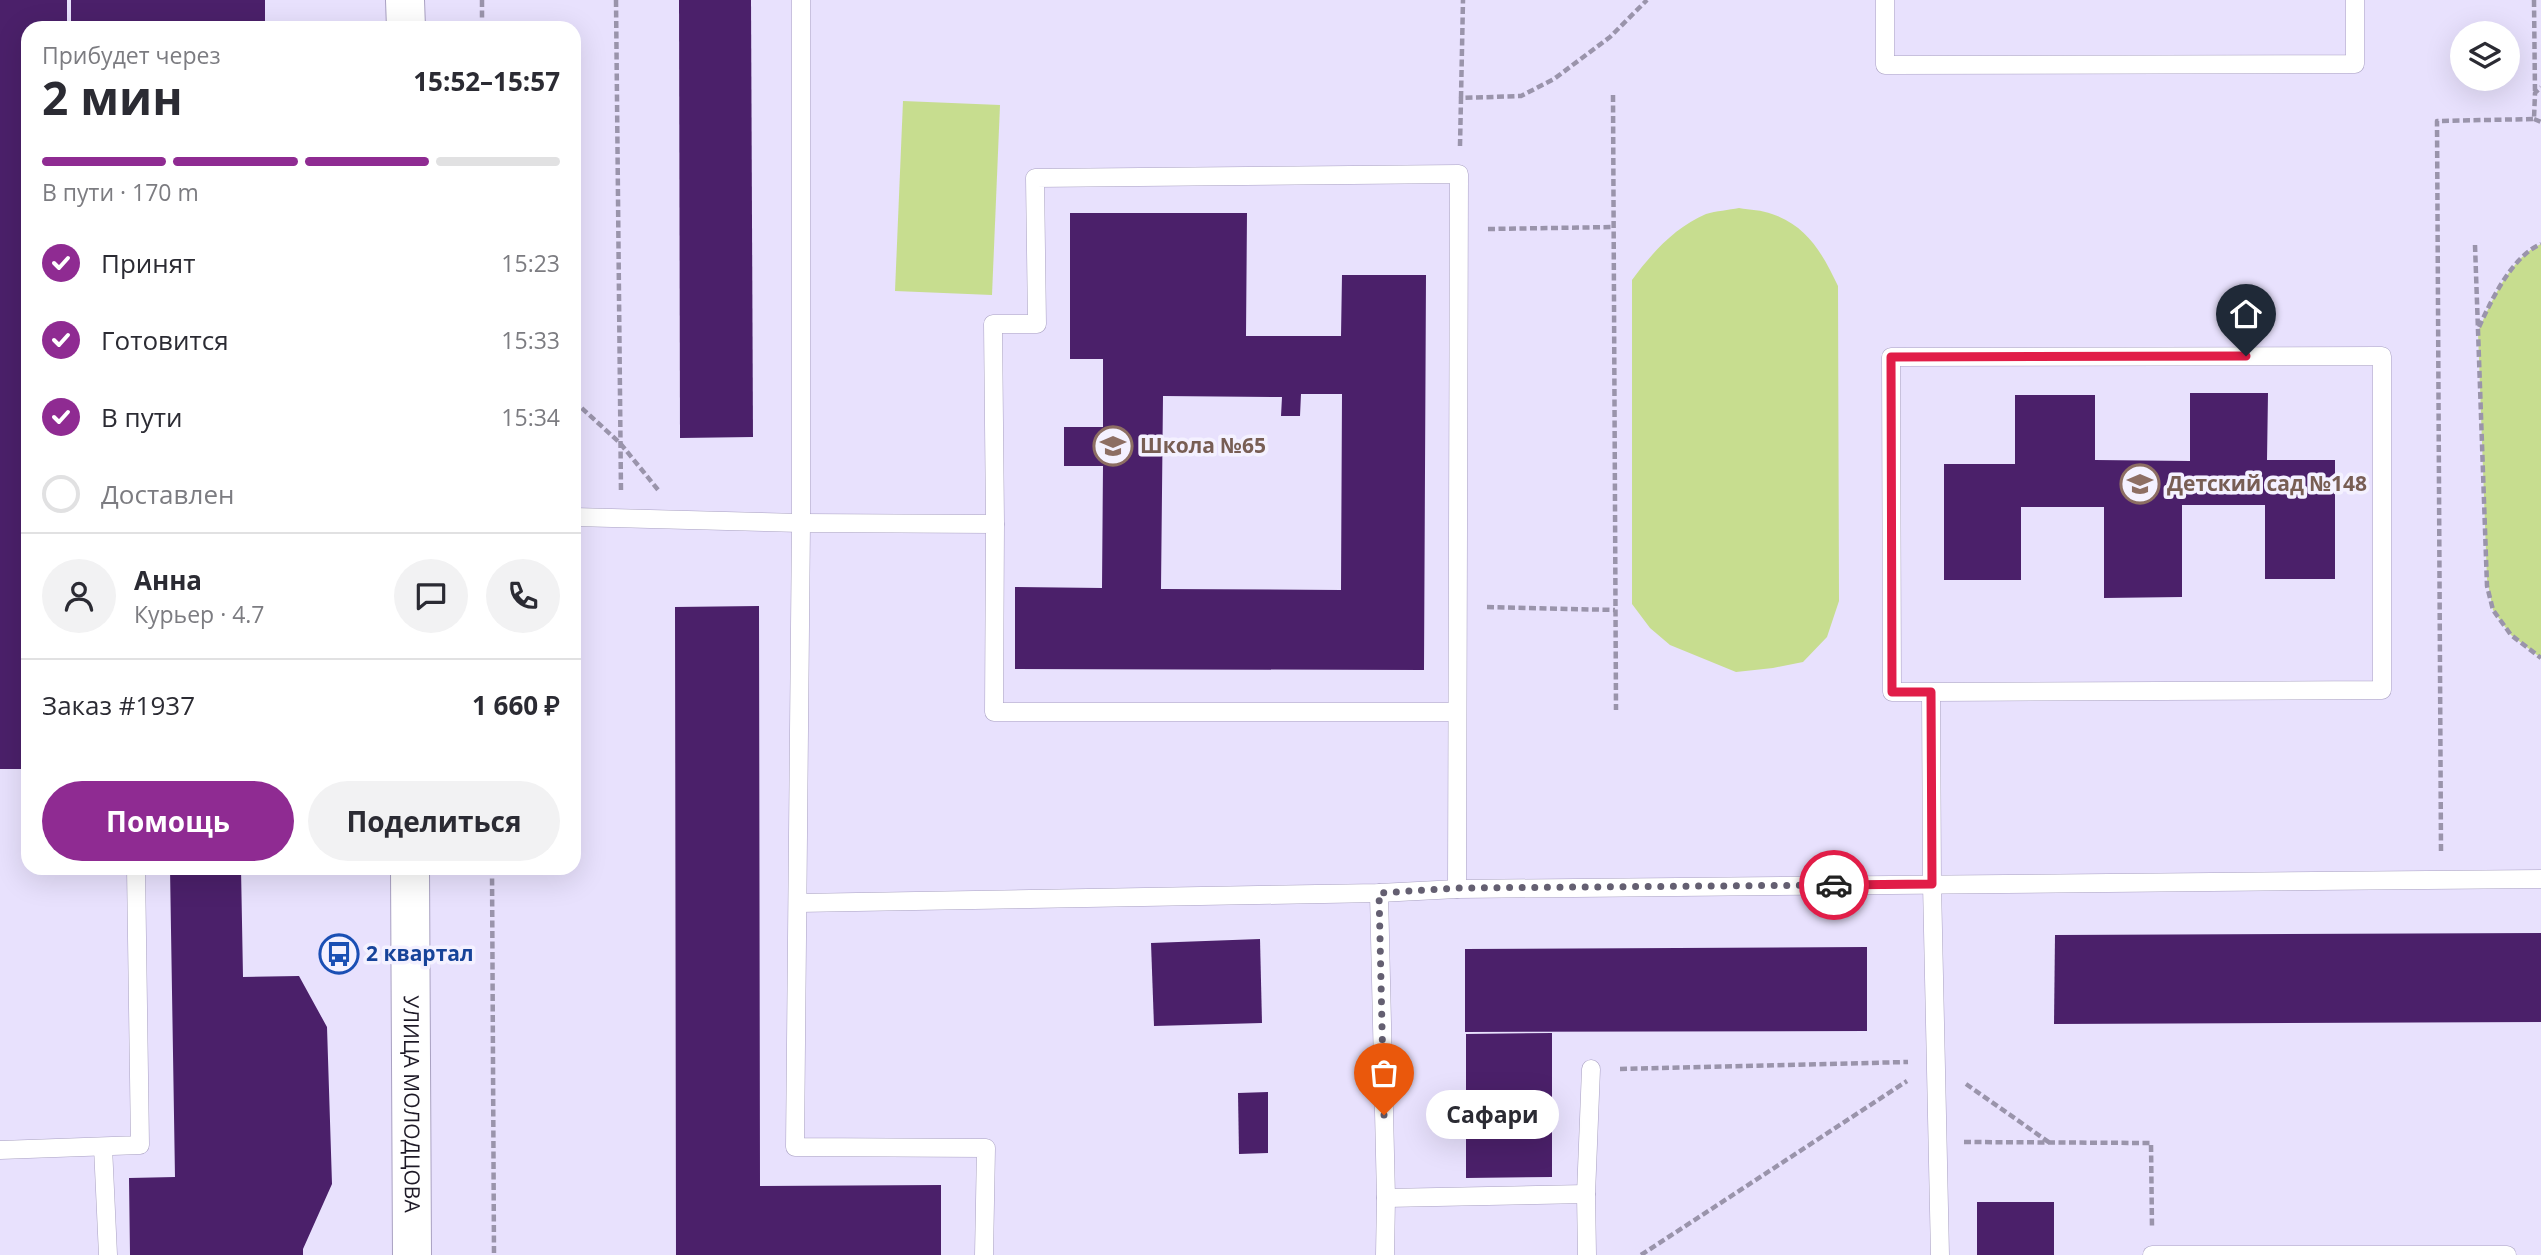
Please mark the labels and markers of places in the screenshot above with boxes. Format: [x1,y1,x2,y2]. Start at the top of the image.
pin [2216,284,2276,356]
school or university icon: Школа №65 [1092,425,1134,467]
place label: Школа №65 [1140,431,1266,459]
school or university icon: Детский сад №148 [2119,463,2161,505]
place label: Детский сад №148 [2167,469,2367,497]
bus stop icon: 2 квартал [318,933,360,975]
place label: 2 квартал [366,939,474,967]
pin [1354,1043,1414,1115]
callout: Сафари [1426,1090,1559,1140]

